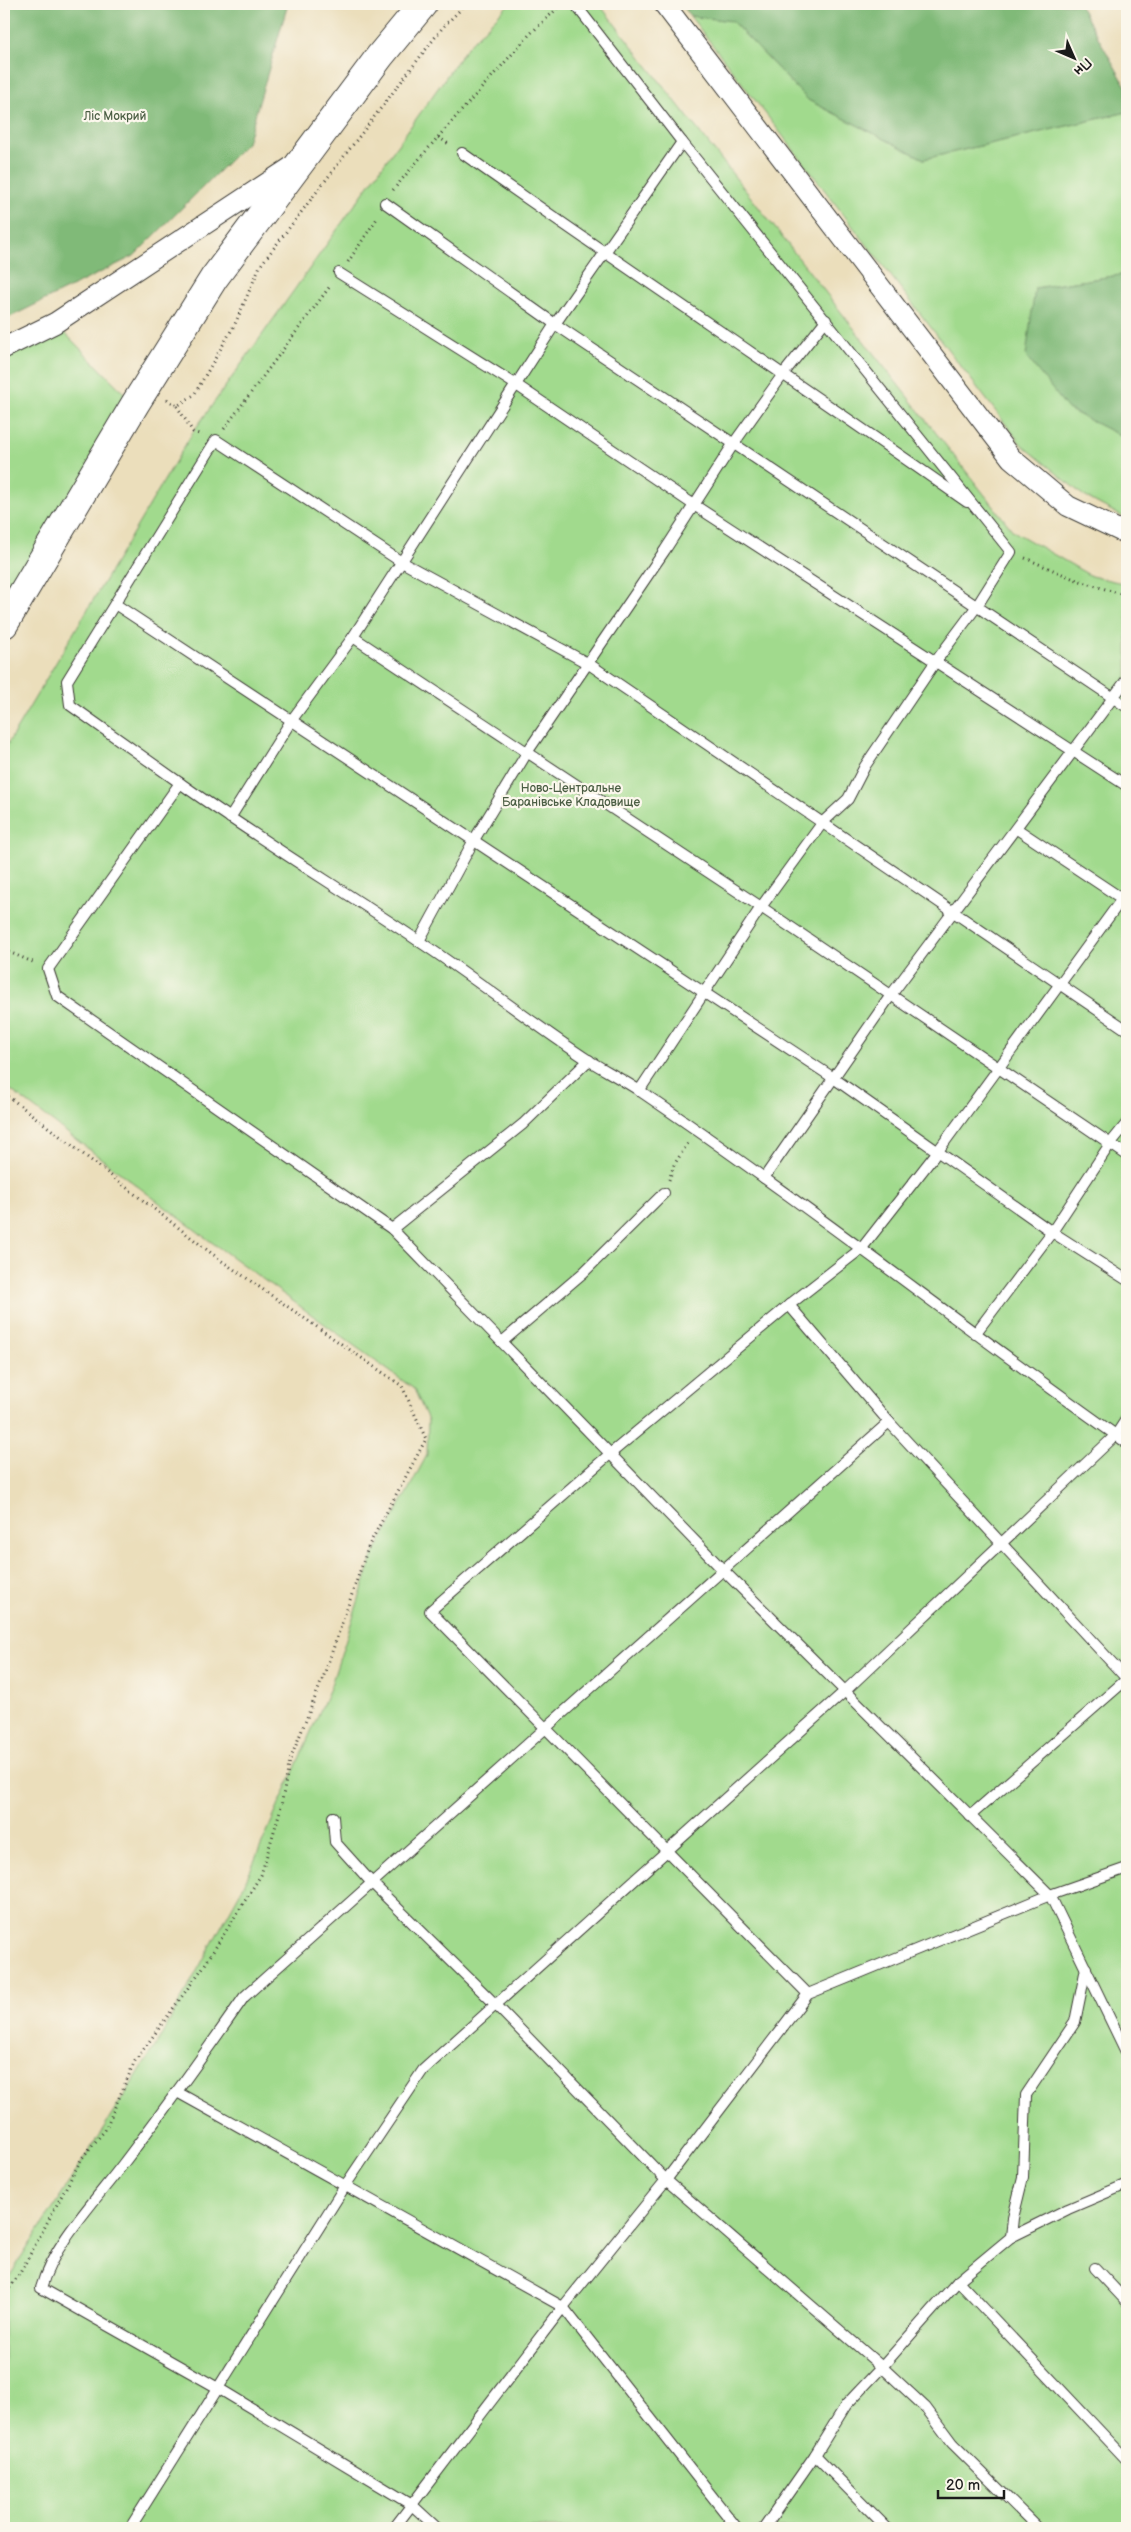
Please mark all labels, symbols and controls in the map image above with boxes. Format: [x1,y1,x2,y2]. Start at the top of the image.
north arrow [1048,32,1098,82]
text: Пн [1070,54,1095,79]
park label: Ліс Мокрий [83,109,147,124]
park label: Ново-Центральне Баранівське Кладовище [502,781,640,810]
scale bar [938,2467,1005,2499]
text: 20 m [946,2476,980,2495]

